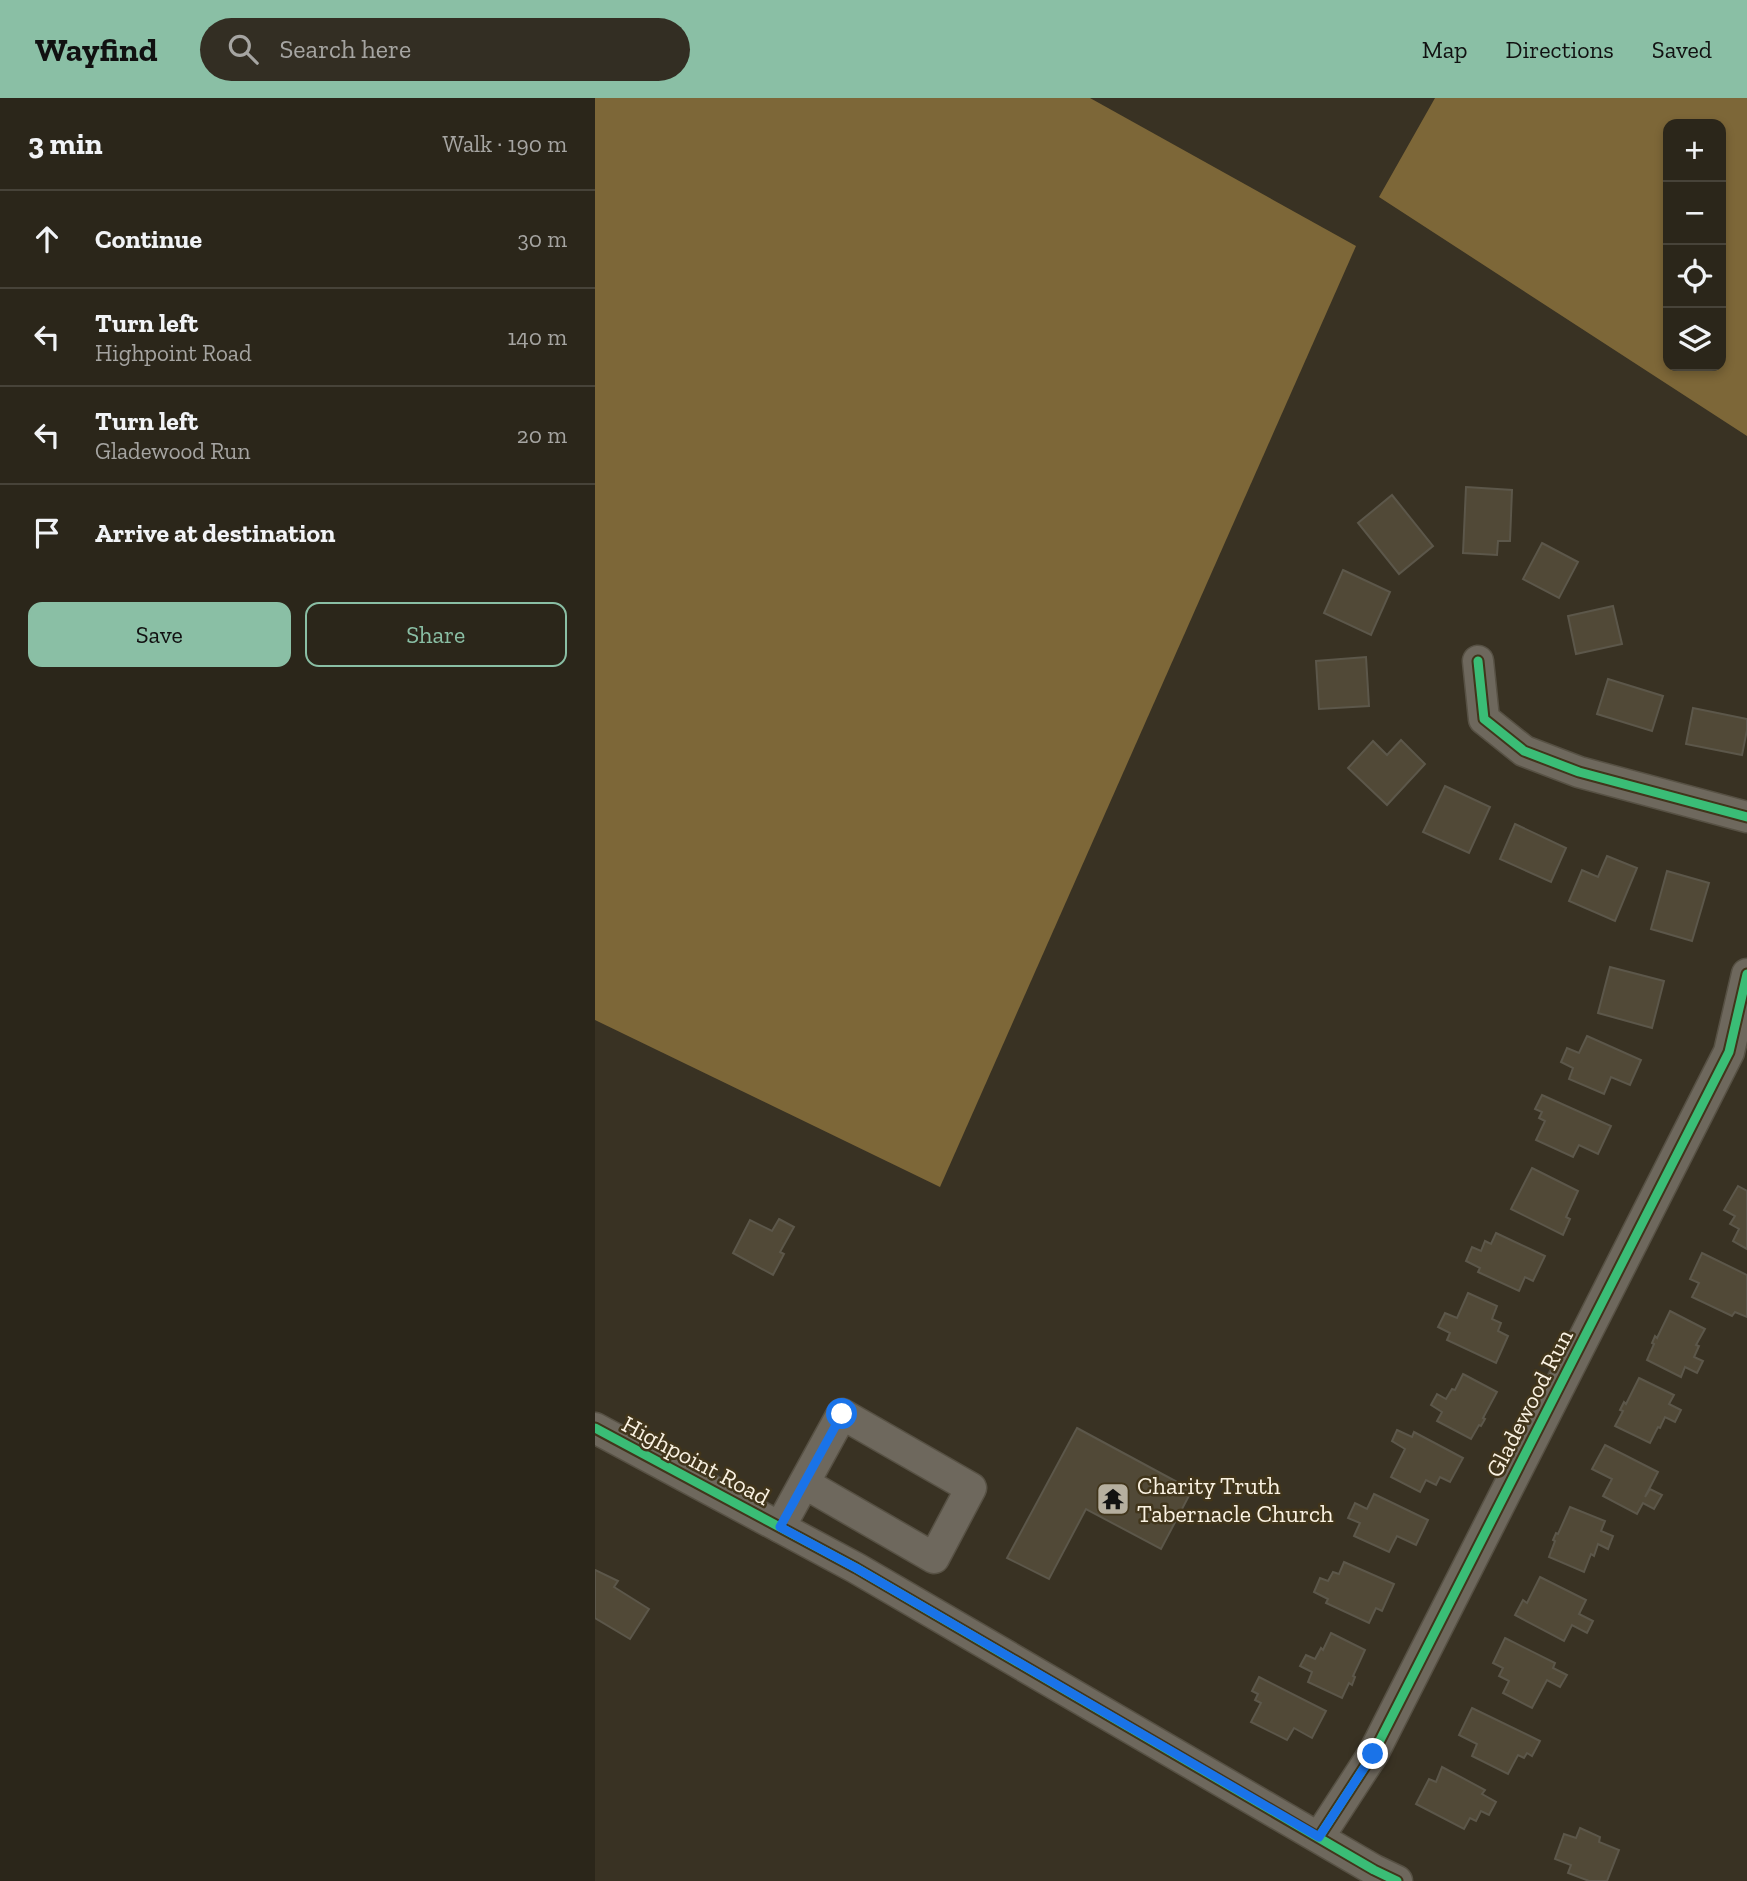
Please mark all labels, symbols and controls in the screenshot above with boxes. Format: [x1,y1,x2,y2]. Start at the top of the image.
search box [200,18,690,81]
text: Wayfind [35,30,158,69]
icon: search [224,30,262,68]
text: Search here [280,33,411,65]
text: Map [1422,35,1468,64]
text: Directions [1506,35,1614,64]
text: Saved [1652,35,1712,64]
map controls [1663,119,1726,371]
button: + [1663,119,1726,182]
text: 3 min [28,126,103,162]
text: Walk · 190 m [442,130,567,158]
button: − [1663,182,1726,245]
icon: ahead [28,220,66,258]
text: Continue [95,223,202,255]
text: 30 m [517,225,567,253]
button: locate [1663,245,1726,308]
text: Turn left [95,307,198,339]
button: layers [1663,308,1726,371]
icon: left [28,318,66,356]
text: 140 m [507,323,567,351]
text: Highpoint Road [95,339,252,367]
text: Turn left [95,405,198,437]
icon: left [28,416,66,454]
text: 20 m [517,421,567,449]
text: Gladewood Run [95,437,250,465]
icon: arrive [28,514,66,552]
text: Arrive at destination [95,517,335,549]
button: Save [28,602,291,667]
button: Share [305,602,567,667]
street label: Gladewood Run [1479,1324,1579,1482]
route start [826,1398,857,1429]
street label: Highpoint Road [617,1409,775,1511]
place label: Charity Truth Tabernacle Church [1137,1471,1334,1528]
temple icon: Charity Truth Tabernacle Church [1094,1480,1132,1518]
route end [1357,1738,1388,1769]

